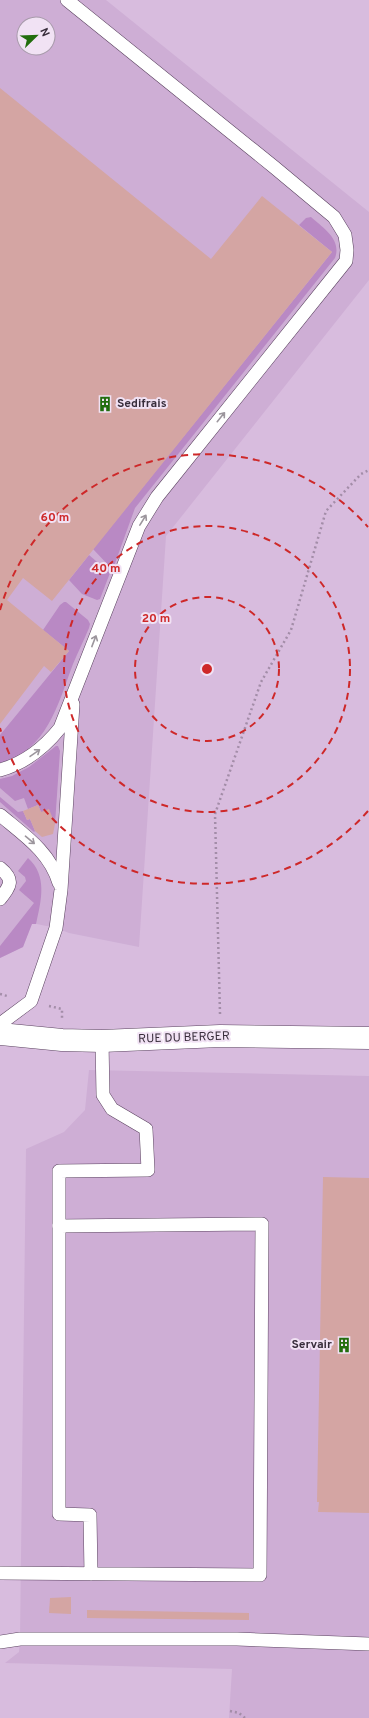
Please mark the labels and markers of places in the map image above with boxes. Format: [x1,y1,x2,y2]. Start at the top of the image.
building icon: Sedifrais [96,395,114,413]
place label: Sedifrais [117,396,167,412]
centre of rings [200,662,214,676]
building icon: Servair [335,1336,353,1354]
place label: Servair [292,1337,332,1353]

